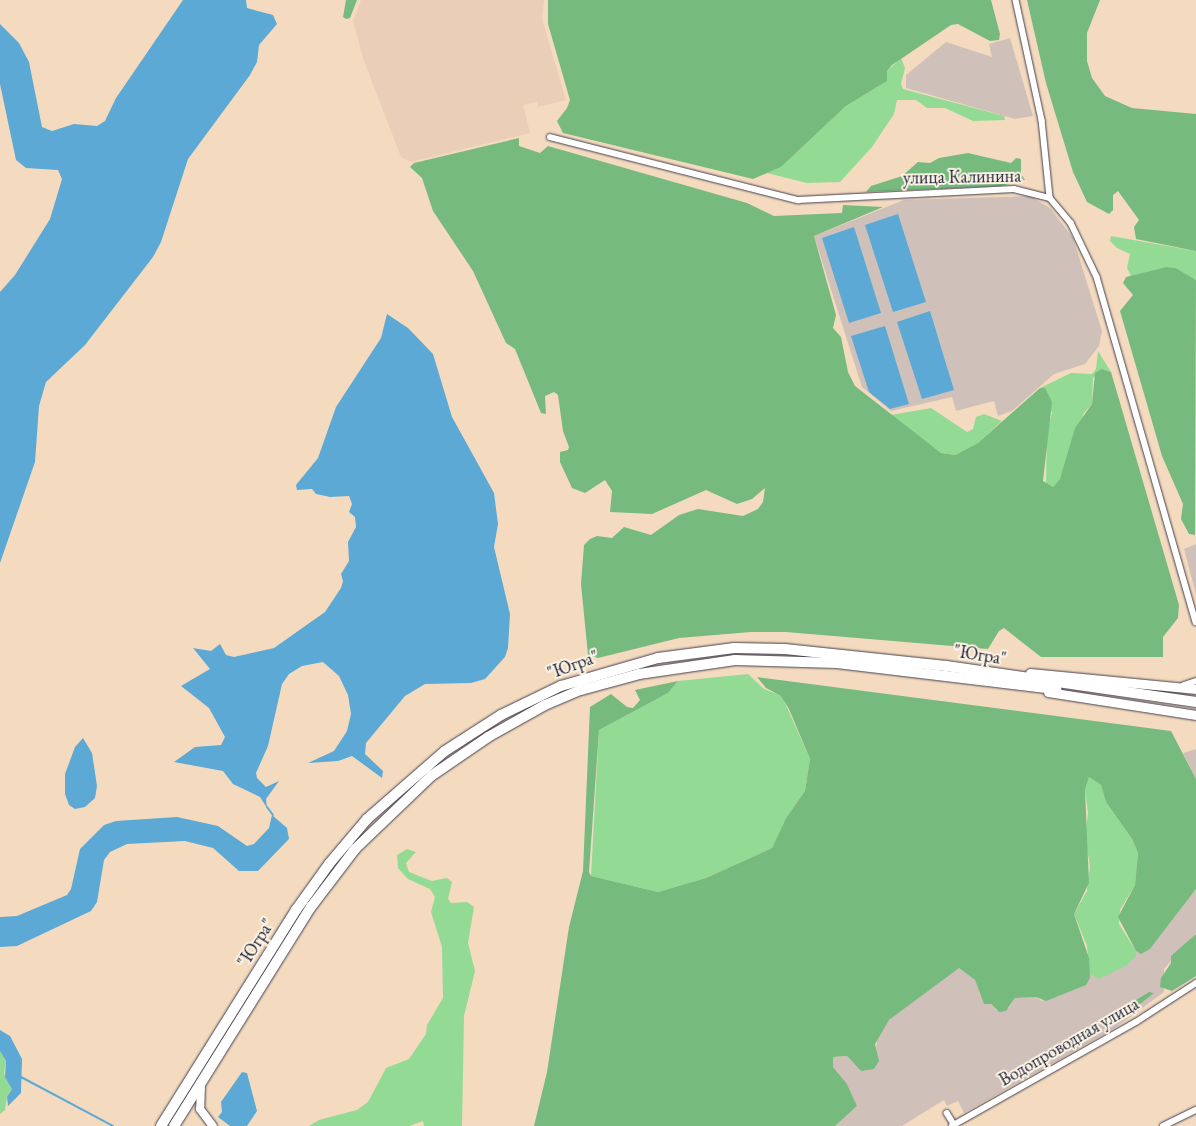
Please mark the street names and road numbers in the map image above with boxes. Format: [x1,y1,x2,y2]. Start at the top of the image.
street label: улица Калинина [903,165,1021,189]
street label: "Югра" [952,640,1008,670]
street label: "Югра" [544,646,602,684]
street label: "Югра" [233,915,279,971]
street label: Водопроводная улица [995,993,1143,1091]

